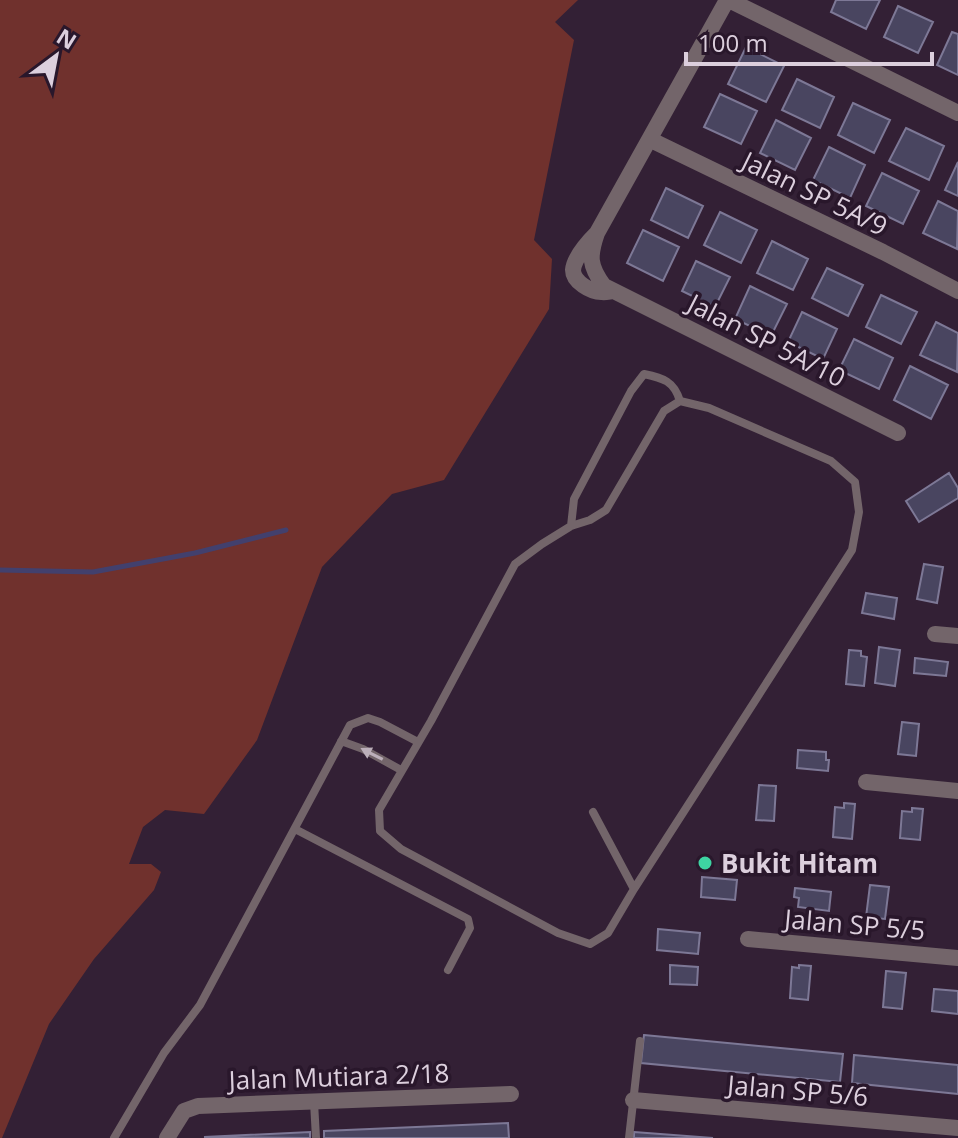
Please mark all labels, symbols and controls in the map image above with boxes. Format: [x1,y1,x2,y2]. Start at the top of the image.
north arrow [16,16,96,96]
scale bar [686,16,932,66]
text: N [52,21,83,56]
text: 100 m [698,26,768,59]
street label: Jalan SP 5A/9 [734,141,894,244]
street label: Jalan SP 5A/10 [679,283,852,395]
one-way arrow [360,747,383,761]
place label: Bukit Hitam [721,845,878,881]
marker: Bukit Hitam [696,854,714,872]
street label: Jalan SP 5/5 [780,900,927,948]
street label: Jalan Mutiara 2/18 [225,1054,450,1098]
street label: Jalan SP 5/6 [723,1066,870,1114]

